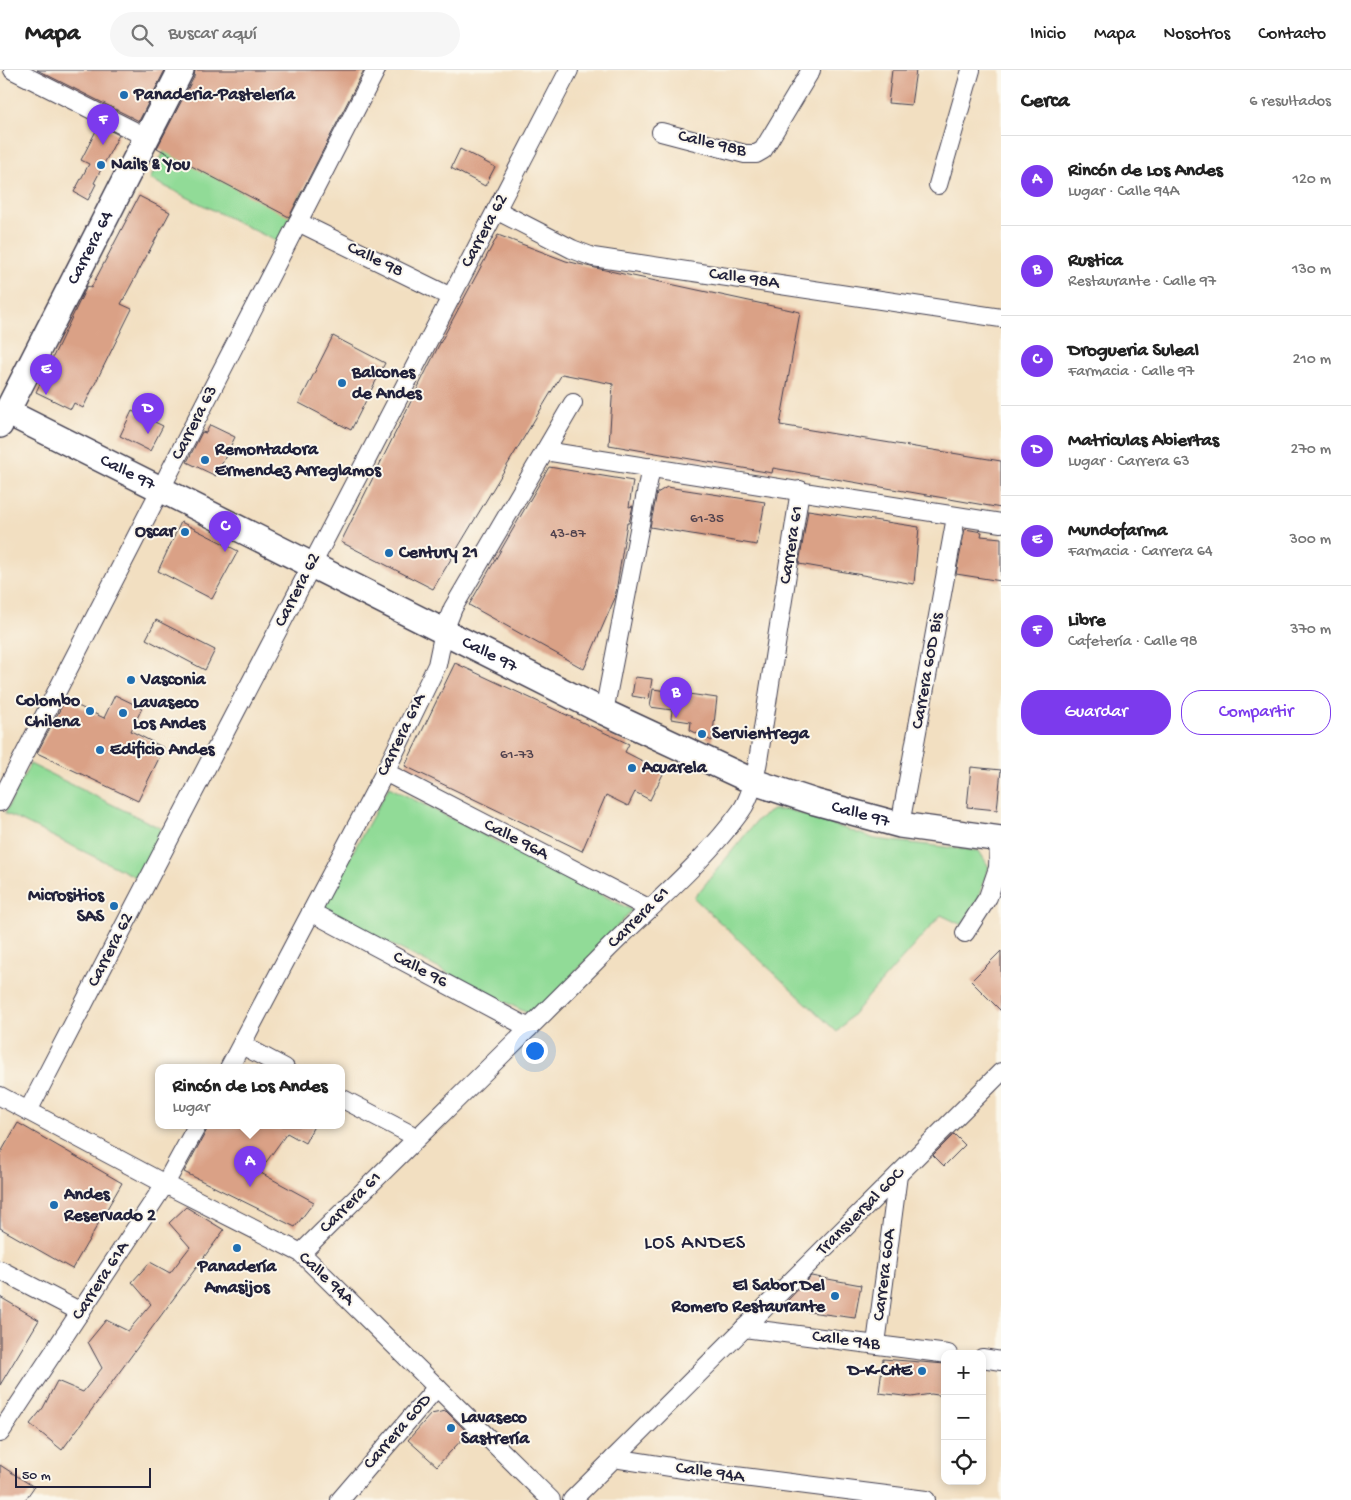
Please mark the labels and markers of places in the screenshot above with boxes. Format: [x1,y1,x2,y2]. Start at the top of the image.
place label: Panaderia-Pastelería [133,85,296,106]
marker: Panaderia-Pastelería [118,89,130,101]
pin: F [87,104,119,145]
place label: Nails & You [111,155,191,176]
marker: Nails & You [95,159,107,171]
pin: E [30,354,62,395]
place label: Balcones de Andes [351,363,423,405]
marker: Balcones de Andes [336,377,348,389]
pin: D [132,393,164,434]
place label: Remontadora Ermendez Arreglamos [214,440,382,482]
marker: Remontadora Ermendez Arreglamos [199,454,211,466]
pin: C [209,511,241,552]
place label: Oscar [135,522,178,543]
marker: Oscar [179,526,191,538]
place label: Century 21 [398,543,478,564]
marker: Century 21 [383,547,395,559]
place label: Vasconia [140,670,207,691]
marker: Vasconia [125,674,137,686]
pin: B [660,677,692,718]
place label: Colombo Chilena [15,691,81,733]
place label: Lavaseco Los Andes [133,693,207,735]
marker: Colombo Chilena [84,705,96,717]
marker: Lavaseco Los Andes [117,707,129,719]
place label: Servientrega [712,724,810,745]
marker: Servientrega [696,728,708,740]
place label: Edificio Andes [110,740,216,761]
marker: Edificio Andes [94,744,106,756]
place label: Acuarela [641,758,708,779]
marker: Acuarela [626,762,638,774]
place label: Micrositios SAS [28,886,105,928]
marker: Micrositios SAS [108,900,120,912]
pin: A [234,1146,266,1187]
place label: Andes Reservado 2 [63,1185,156,1227]
marker: Andes Reservado 2 [48,1199,60,1211]
marker: Panadería Amasijos [231,1242,243,1254]
place label: Panadería Amasijos [197,1257,277,1299]
place label: El Sabor Del Romero Restaurante [670,1276,826,1318]
marker: El Sabor Del Romero Restaurante [829,1290,841,1302]
place label: D-K-CHE [846,1361,914,1382]
marker: D-K-CHE [916,1365,928,1377]
place label: Lavaseco Sastrería [461,1408,530,1450]
marker: Lavaseco Sastrería [445,1422,457,1434]

